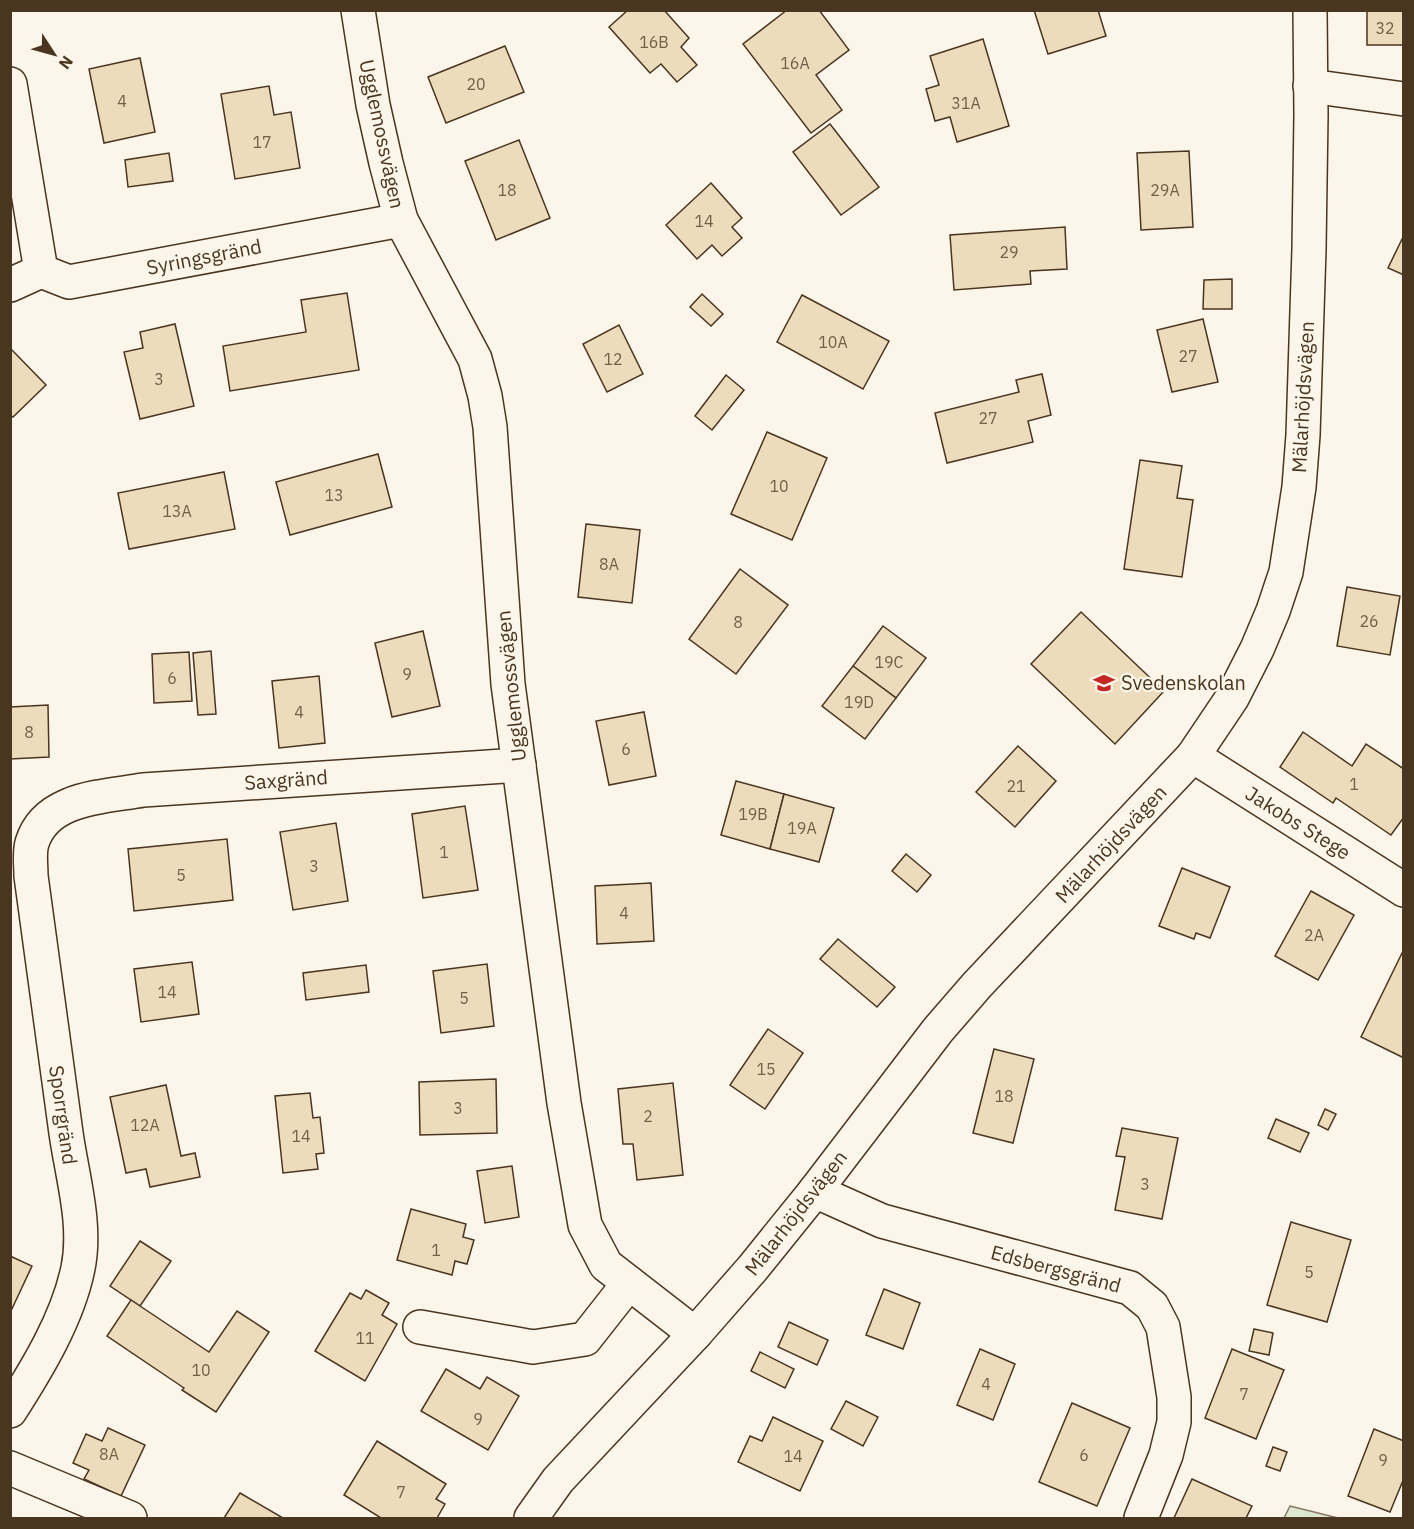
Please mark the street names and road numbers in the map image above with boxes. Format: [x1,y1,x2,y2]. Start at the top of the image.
street label: Ugglemossvägen [354,57,411,211]
street label: Syringsgränd [144,232,264,281]
street label: Mälarhöjdsvägen [1285,320,1320,474]
street label: Ugglemossvägen [489,609,532,763]
street label: Saxgränd [243,763,329,796]
street label: Mälarhöjdsvägen [1049,779,1172,909]
street label: Jakobs Stege [1241,780,1356,866]
street label: Sporrgränd [43,1063,84,1166]
street label: Mälarhöjdsvägen [738,1144,853,1281]
street label: Edsbergsgränd [988,1238,1124,1299]

